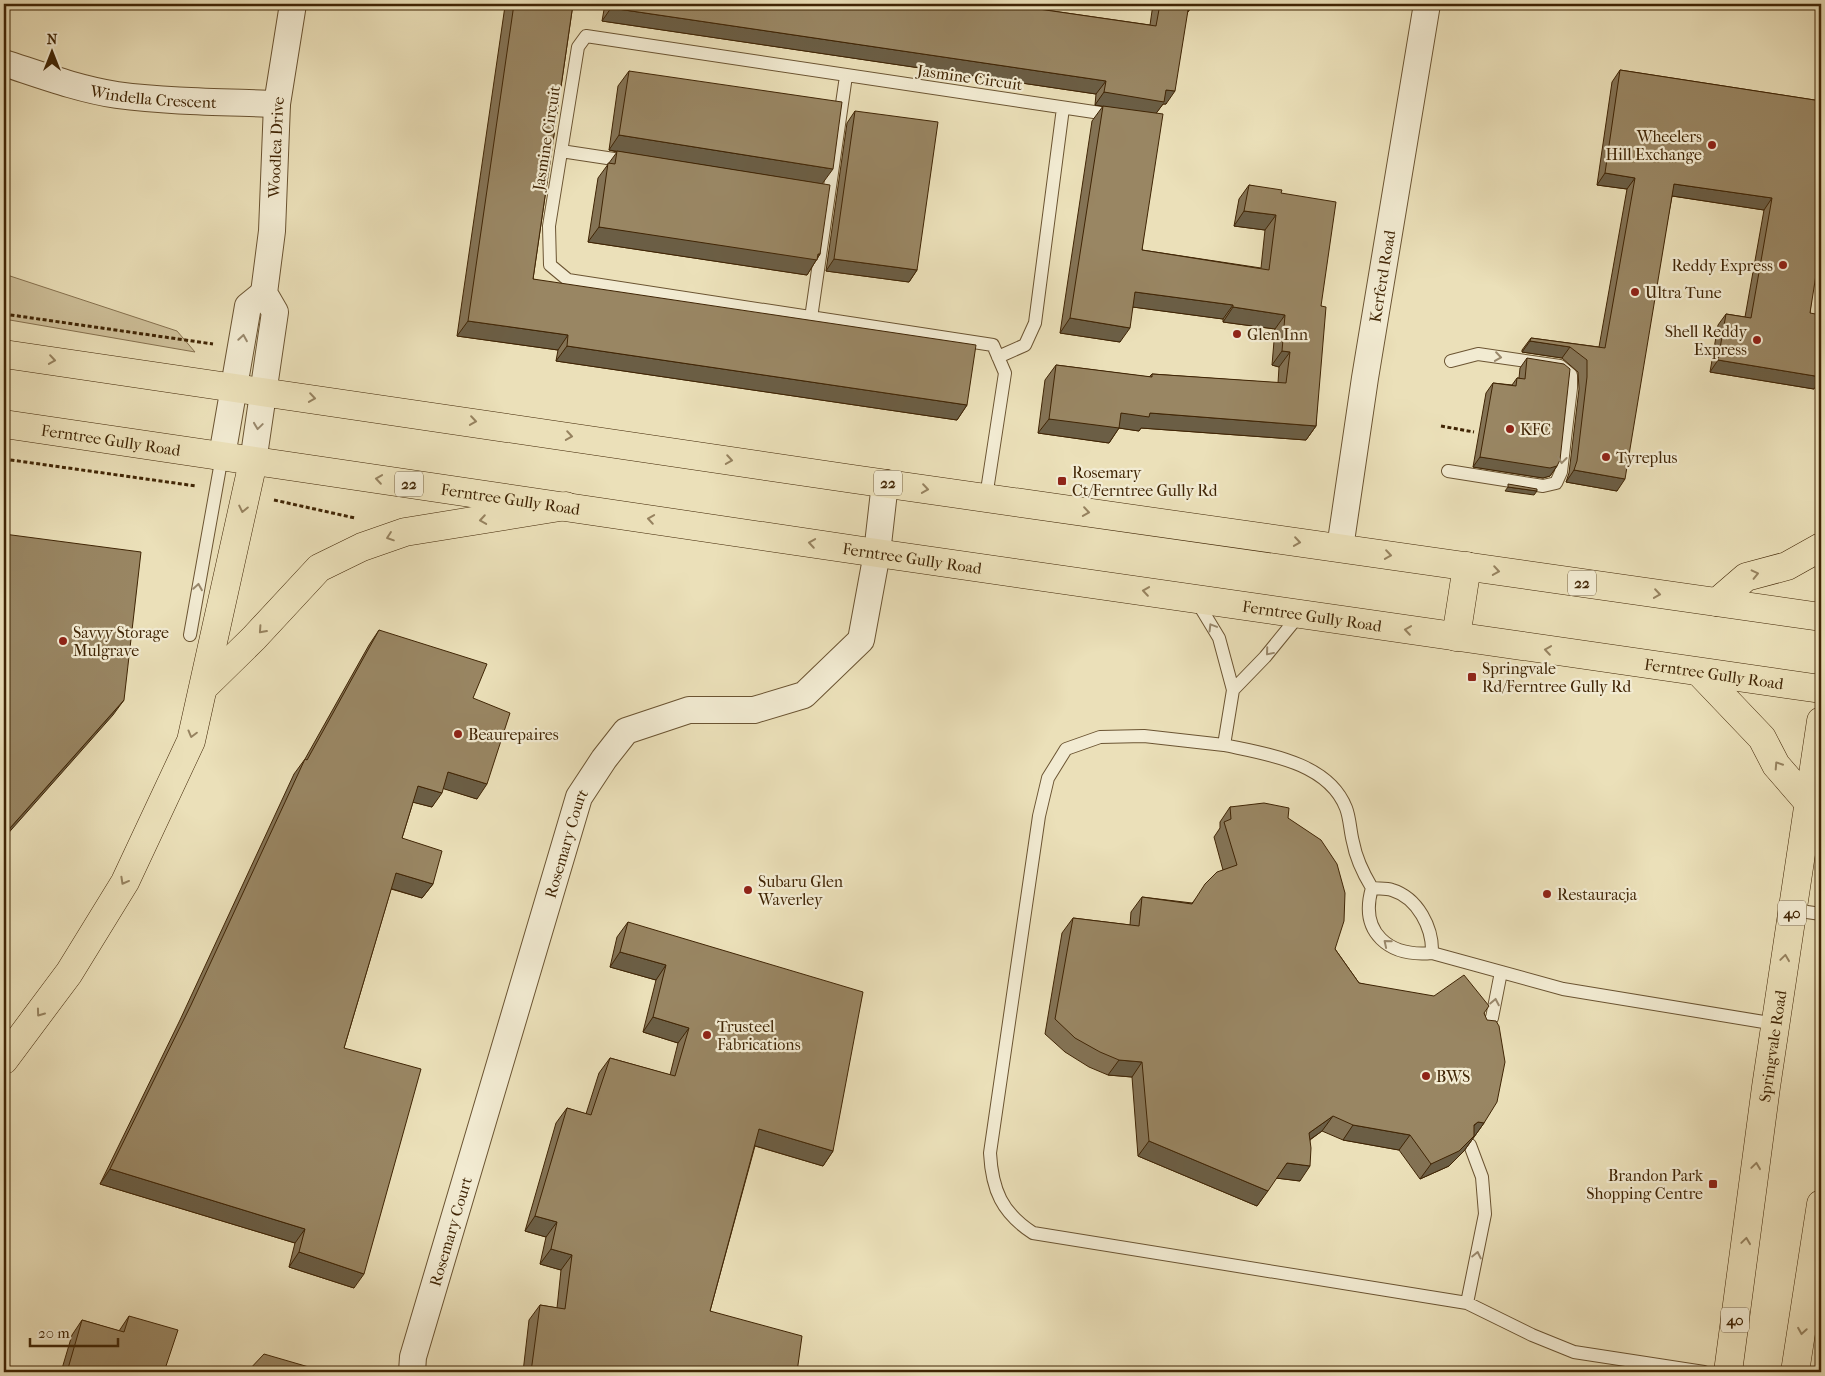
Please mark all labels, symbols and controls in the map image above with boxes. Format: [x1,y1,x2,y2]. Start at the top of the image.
north arrow [28,28,78,78]
text: N [47,31,58,48]
street label: Jasmine Circuit [914,60,1024,94]
street label: Windella Crescent [87,81,217,112]
street label: Jasmine Circuit [528,84,564,194]
street label: Woodlea Drive [264,95,288,199]
place label: Wheelers Hill Exchange [1605,127,1702,164]
marker: Wheelers Hill Exchange [1706,139,1718,151]
street label: Kerferd Road [1365,228,1399,324]
place label: Reddy Express [1671,256,1773,275]
marker: Reddy Express [1777,259,1789,271]
place label: Ultra Tune [1645,283,1722,302]
marker: Ultra Tune [1629,286,1641,298]
place label: Shell Reddy Express [1665,322,1747,359]
place label: Glen Inn [1247,325,1309,344]
marker: Glen Inn [1231,328,1243,340]
one-way arrow [237,333,248,341]
marker: Shell Reddy Express [1751,334,1763,346]
one-way arrow [1495,351,1503,362]
one-way arrow [48,355,56,365]
one-way arrow [307,392,316,402]
one-way arrow [468,416,477,426]
place label: KFC [1520,420,1551,439]
street label: Ferntree Gully Road [40,421,182,460]
one-way arrow [254,422,264,430]
marker: KFC [1504,423,1516,435]
one-way arrow [564,430,573,440]
place label: Tyreplus [1616,448,1678,467]
marker: Tyreplus [1600,451,1612,463]
one-way arrow [726,454,734,465]
one-way arrow [1557,456,1568,464]
place label: Rosemary Ct/Ferntree Gully Rd [1072,463,1218,500]
road number: 22 [874,470,902,496]
road number: 22 [395,472,423,496]
one-way arrow [374,475,383,485]
marker: Rosemary Ct/Ferntree Gully Rd [1056,475,1068,487]
street label: Ferntree Gully Road [439,480,582,519]
one-way arrow [921,483,929,493]
one-way arrow [238,505,249,514]
one-way arrow [1082,506,1090,517]
one-way arrow [479,514,487,524]
one-way arrow [647,514,655,525]
one-way arrow [387,531,395,541]
one-way arrow [1293,537,1302,547]
one-way arrow [807,539,816,549]
street label: Ferntree Gully Road [841,539,983,578]
one-way arrow [1384,550,1392,560]
one-way arrow [1491,565,1500,575]
one-way arrow [1751,569,1760,580]
road number: 22 [1568,570,1596,596]
one-way arrow [193,582,203,591]
one-way arrow [1142,587,1151,597]
one-way arrow [1652,588,1661,598]
street label: Ferntree Gully Road [1241,597,1383,636]
place label: Savvy Storage Mulgrave [73,623,169,660]
one-way arrow [1209,624,1219,633]
one-way arrow [258,625,267,634]
one-way arrow [1403,625,1411,636]
marker: Savvy Storage Mulgrave [57,635,69,647]
one-way arrow [1266,646,1275,655]
one-way arrow [1543,646,1552,656]
street label: Ferntree Gully Road [1643,655,1785,694]
place label: Springvale Rd/Ferntree Gully Rd [1482,659,1632,696]
marker: Springvale Rd/Ferntree Gully Rd [1466,671,1478,683]
place label: Beaurepaires [468,725,559,744]
marker: Beaurepaires [452,728,464,740]
one-way arrow [188,730,198,738]
one-way arrow [1775,761,1784,770]
street label: Rosemary Court [541,785,592,900]
place label: Subaru Glen Waverley [757,872,844,909]
one-way arrow [120,876,130,885]
marker: Subaru Glen Waverley [742,884,754,896]
place label: Restauracja [1557,885,1638,904]
marker: Restauracja [1541,888,1553,900]
road number: 40 [1778,900,1806,926]
one-way arrow [1383,939,1392,948]
one-way arrow [1780,954,1790,963]
street label: Springvale Road [1755,989,1790,1103]
one-way arrow [1490,998,1500,1007]
one-way arrow [37,1007,45,1016]
place label: Trusteel Fabrications [717,1017,801,1054]
marker: Trusteel Fabrications [701,1029,713,1041]
place label: BWS [1436,1067,1470,1086]
marker: BWS [1420,1070,1432,1082]
one-way arrow [1750,1162,1760,1171]
place label: Brandon Park Shopping Centre [1586,1166,1704,1203]
street label: Rosemary Court [425,1174,476,1289]
marker: Brandon Park Shopping Centre [1707,1178,1719,1190]
one-way arrow [1740,1237,1750,1245]
one-way arrow [1472,1250,1482,1259]
road number: 40 [1721,1308,1749,1332]
scale bar [30,1316,118,1348]
text: 20 m [38,1324,70,1342]
one-way arrow [1797,1327,1808,1335]

